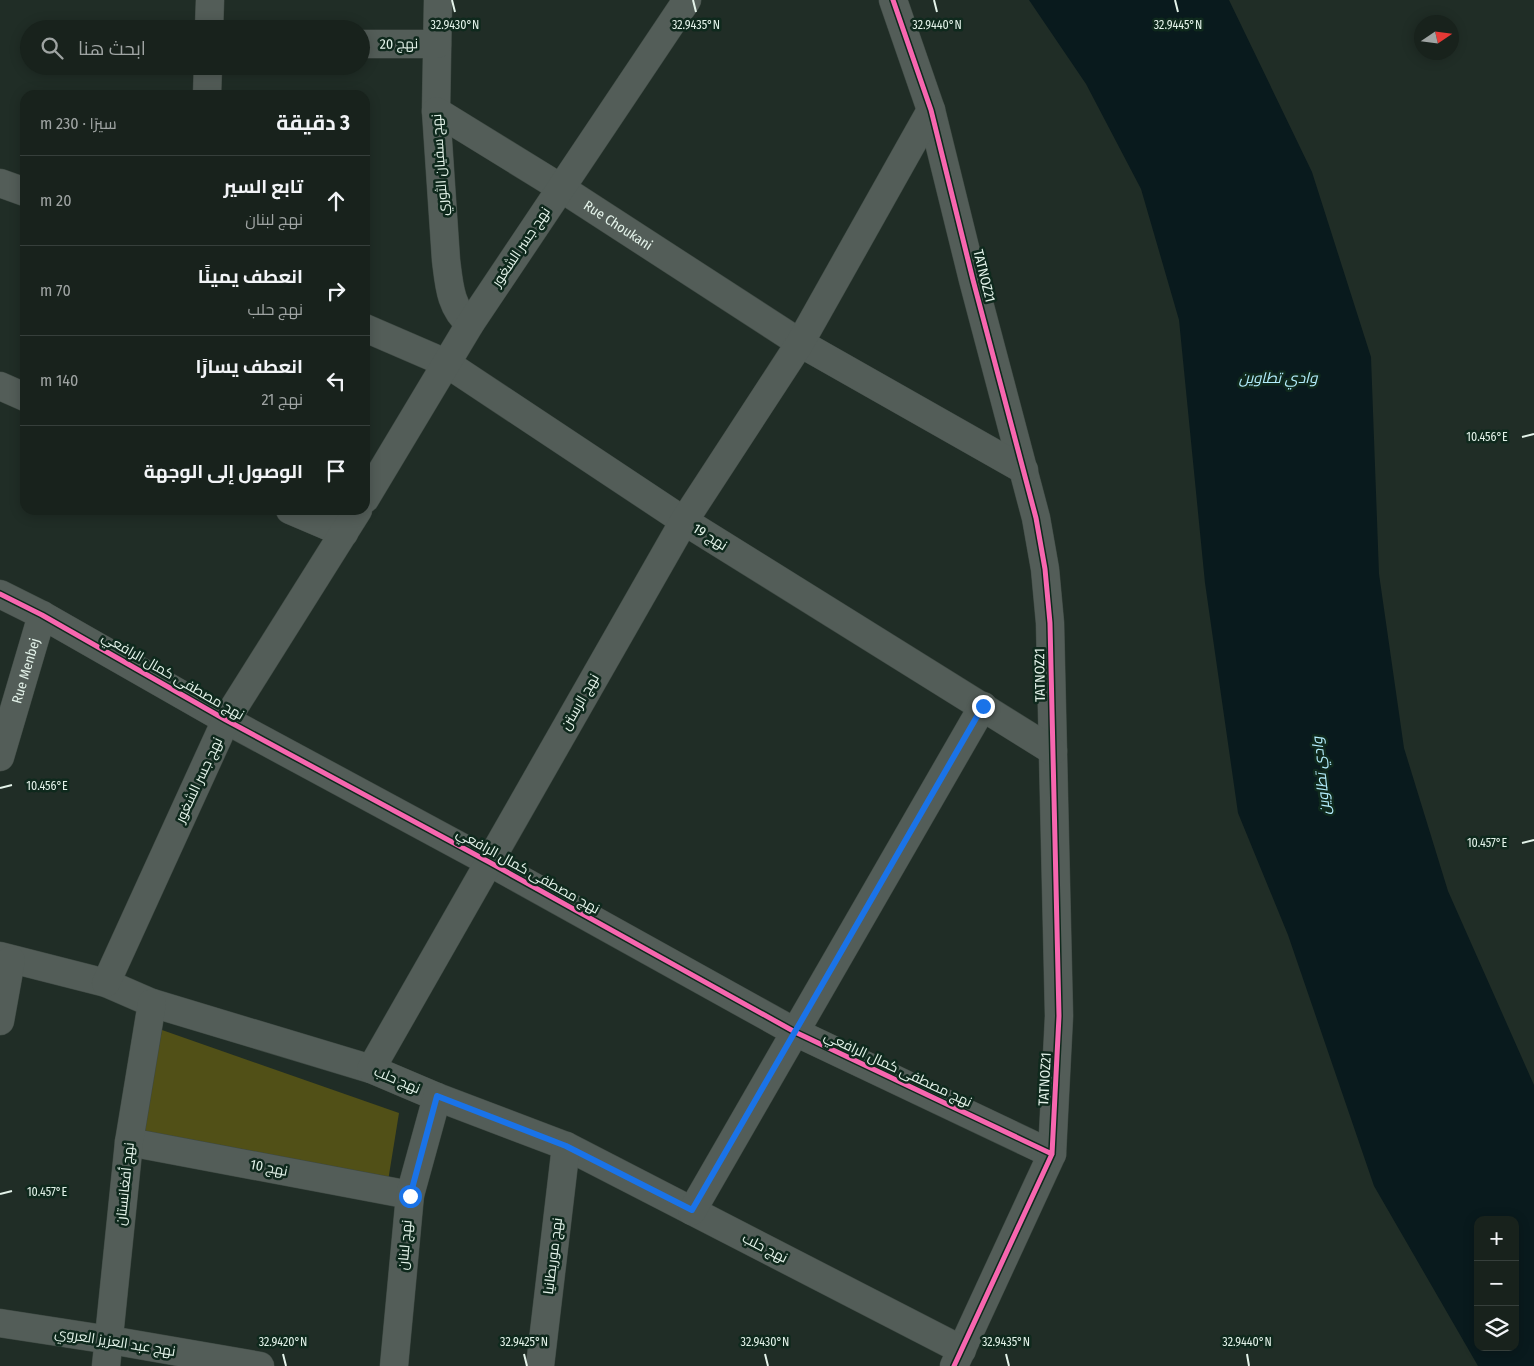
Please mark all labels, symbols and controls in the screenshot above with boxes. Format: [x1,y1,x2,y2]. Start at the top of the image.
north arrow [1414,15,1459,60]
text: 32.9430°N [431,18,479,32]
text: 32.9435°N [672,18,720,32]
text: 32.9440°N [912,18,962,32]
text: 32.9445°N [1154,18,1202,32]
search box [20,20,370,75]
icon: search [38,34,66,62]
street label: نهج 20 [380,35,418,53]
text: ابحث هنا [78,37,146,60]
text: 3 دقيقة [276,110,350,136]
street label: نهج سفيان الثوري [428,113,455,217]
text: سيرًا · 230 m [40,114,117,133]
text: تابع السير [224,175,303,198]
icon: ahead [322,187,350,215]
text: 20 m [40,191,71,210]
street label: Rue Choukani [581,197,656,254]
street label: نهج جسر الشغور [488,204,554,291]
text: نهج لبنان [245,210,303,229]
street label: TATNOZ21 [969,248,999,304]
text: انعطف يمينًا [198,265,303,288]
icon: right [322,277,350,305]
text: 70 m [40,281,71,300]
text: نهج حلب [247,300,303,319]
text: انعطف يسارًا [195,355,303,378]
icon: left [322,367,350,395]
water label: وادي تطاوين [1239,369,1318,390]
text: 140 m [40,371,78,390]
text: نهج 21 [261,390,303,409]
text: 10.456°E [1466,430,1508,444]
icon: arrive [322,457,350,485]
text: الوصول إلى الوجهة [144,460,303,483]
street label: نهج 19 [690,520,730,554]
street label: نهج مصطفى كمال الرافعي [97,628,247,726]
street label: Rue Menbej [8,636,43,705]
street label: TATNOZ21 [1031,648,1049,702]
street label: نهج الرستن [557,671,603,733]
route end [972,695,995,718]
street label: نهج جسر الشغور [171,735,226,826]
water label: وادي تطاوين [1308,735,1337,816]
text: 10.456°E [26,779,68,793]
street label: نهج مصطفى كمال الرافعي [452,824,603,920]
text: 10.457°E [1467,836,1507,850]
street label: نهج مصطفى كمال الرافعي [820,1027,975,1114]
street label: TATNOZ21 [1035,1052,1055,1106]
street label: نهج حلب [371,1063,423,1097]
street label: نهج أفغانستان [111,1141,138,1227]
street label: نهج 10 [249,1156,289,1180]
text: 10.457°E [27,1185,67,1199]
route start [399,1185,422,1208]
map controls [1474,1216,1519,1351]
button: + [1474,1216,1519,1261]
street label: نهج موريطانيا [540,1217,566,1295]
street label: نهج لبنان [394,1219,416,1271]
street label: نهج حلب [739,1229,791,1267]
button: − [1474,1261,1519,1306]
button: layers [1474,1306,1519,1351]
street label: نهج عبد العزيز العروي [53,1324,177,1363]
text: 32.9420°N [259,1335,307,1349]
text: 32.9425°N [500,1335,548,1349]
text: 32.9430°N [741,1335,789,1349]
text: 32.9435°N [982,1335,1030,1349]
text: 32.9440°N [1222,1335,1272,1349]

